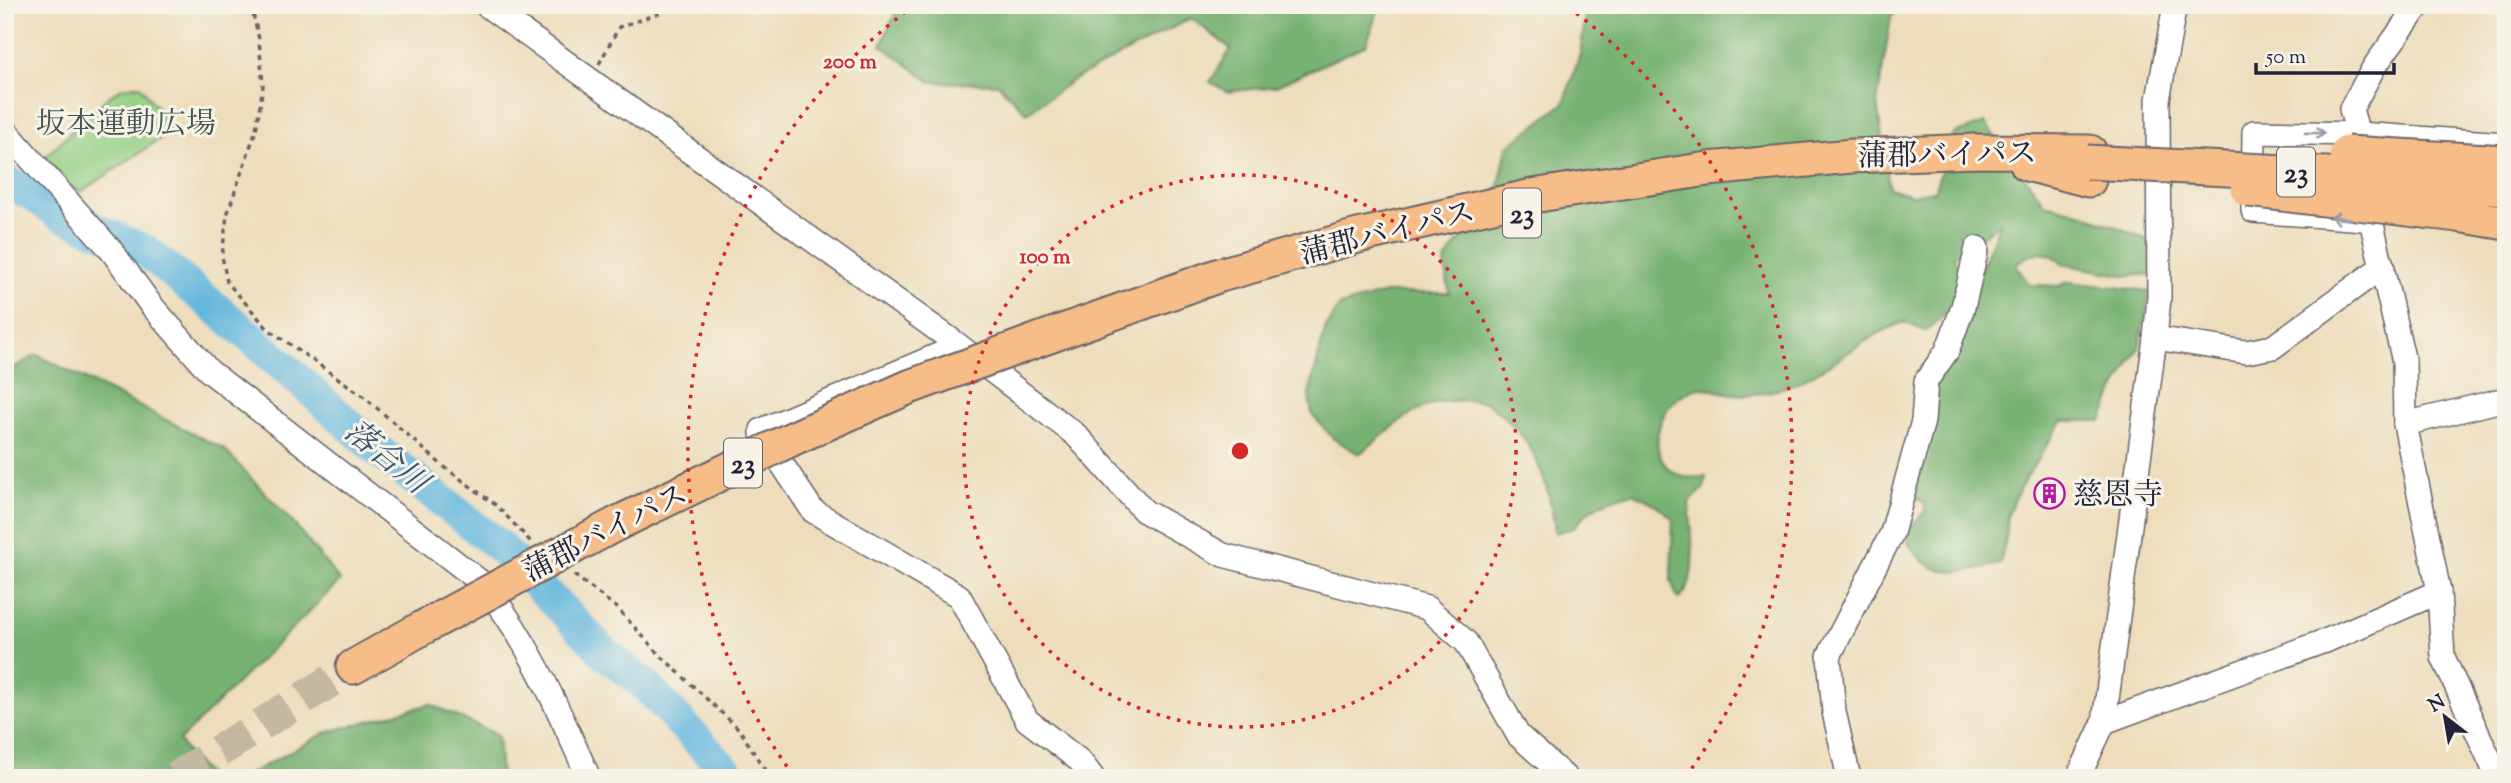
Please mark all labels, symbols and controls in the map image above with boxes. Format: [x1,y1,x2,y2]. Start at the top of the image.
scale bar [2256,32,2394,76]
text: 50 m [2265,43,2306,73]
text: 200 m [823,48,878,78]
park label: 坂本運動広場 [36,104,216,147]
one-way arrow [2304,127,2327,140]
street label: 蒲郡バイパス [1857,133,2037,180]
road number: 23 [2277,148,2315,196]
road number: 23 [1503,188,1541,238]
street label: 蒲郡バイパス [1295,192,1480,277]
one-way arrow [2330,211,2353,224]
text: 100 m [1020,243,1071,273]
water label: 落合川 [333,410,439,508]
road number: 23 [724,438,762,488]
centre of rings [1228,439,1252,463]
street label: 蒲郡バイパス [516,474,696,594]
place label: 慈恩寺 [2073,475,2163,518]
building icon: 慈恩寺 [2033,477,2067,511]
north arrow [2410,682,2480,752]
text: N [2424,689,2451,720]

